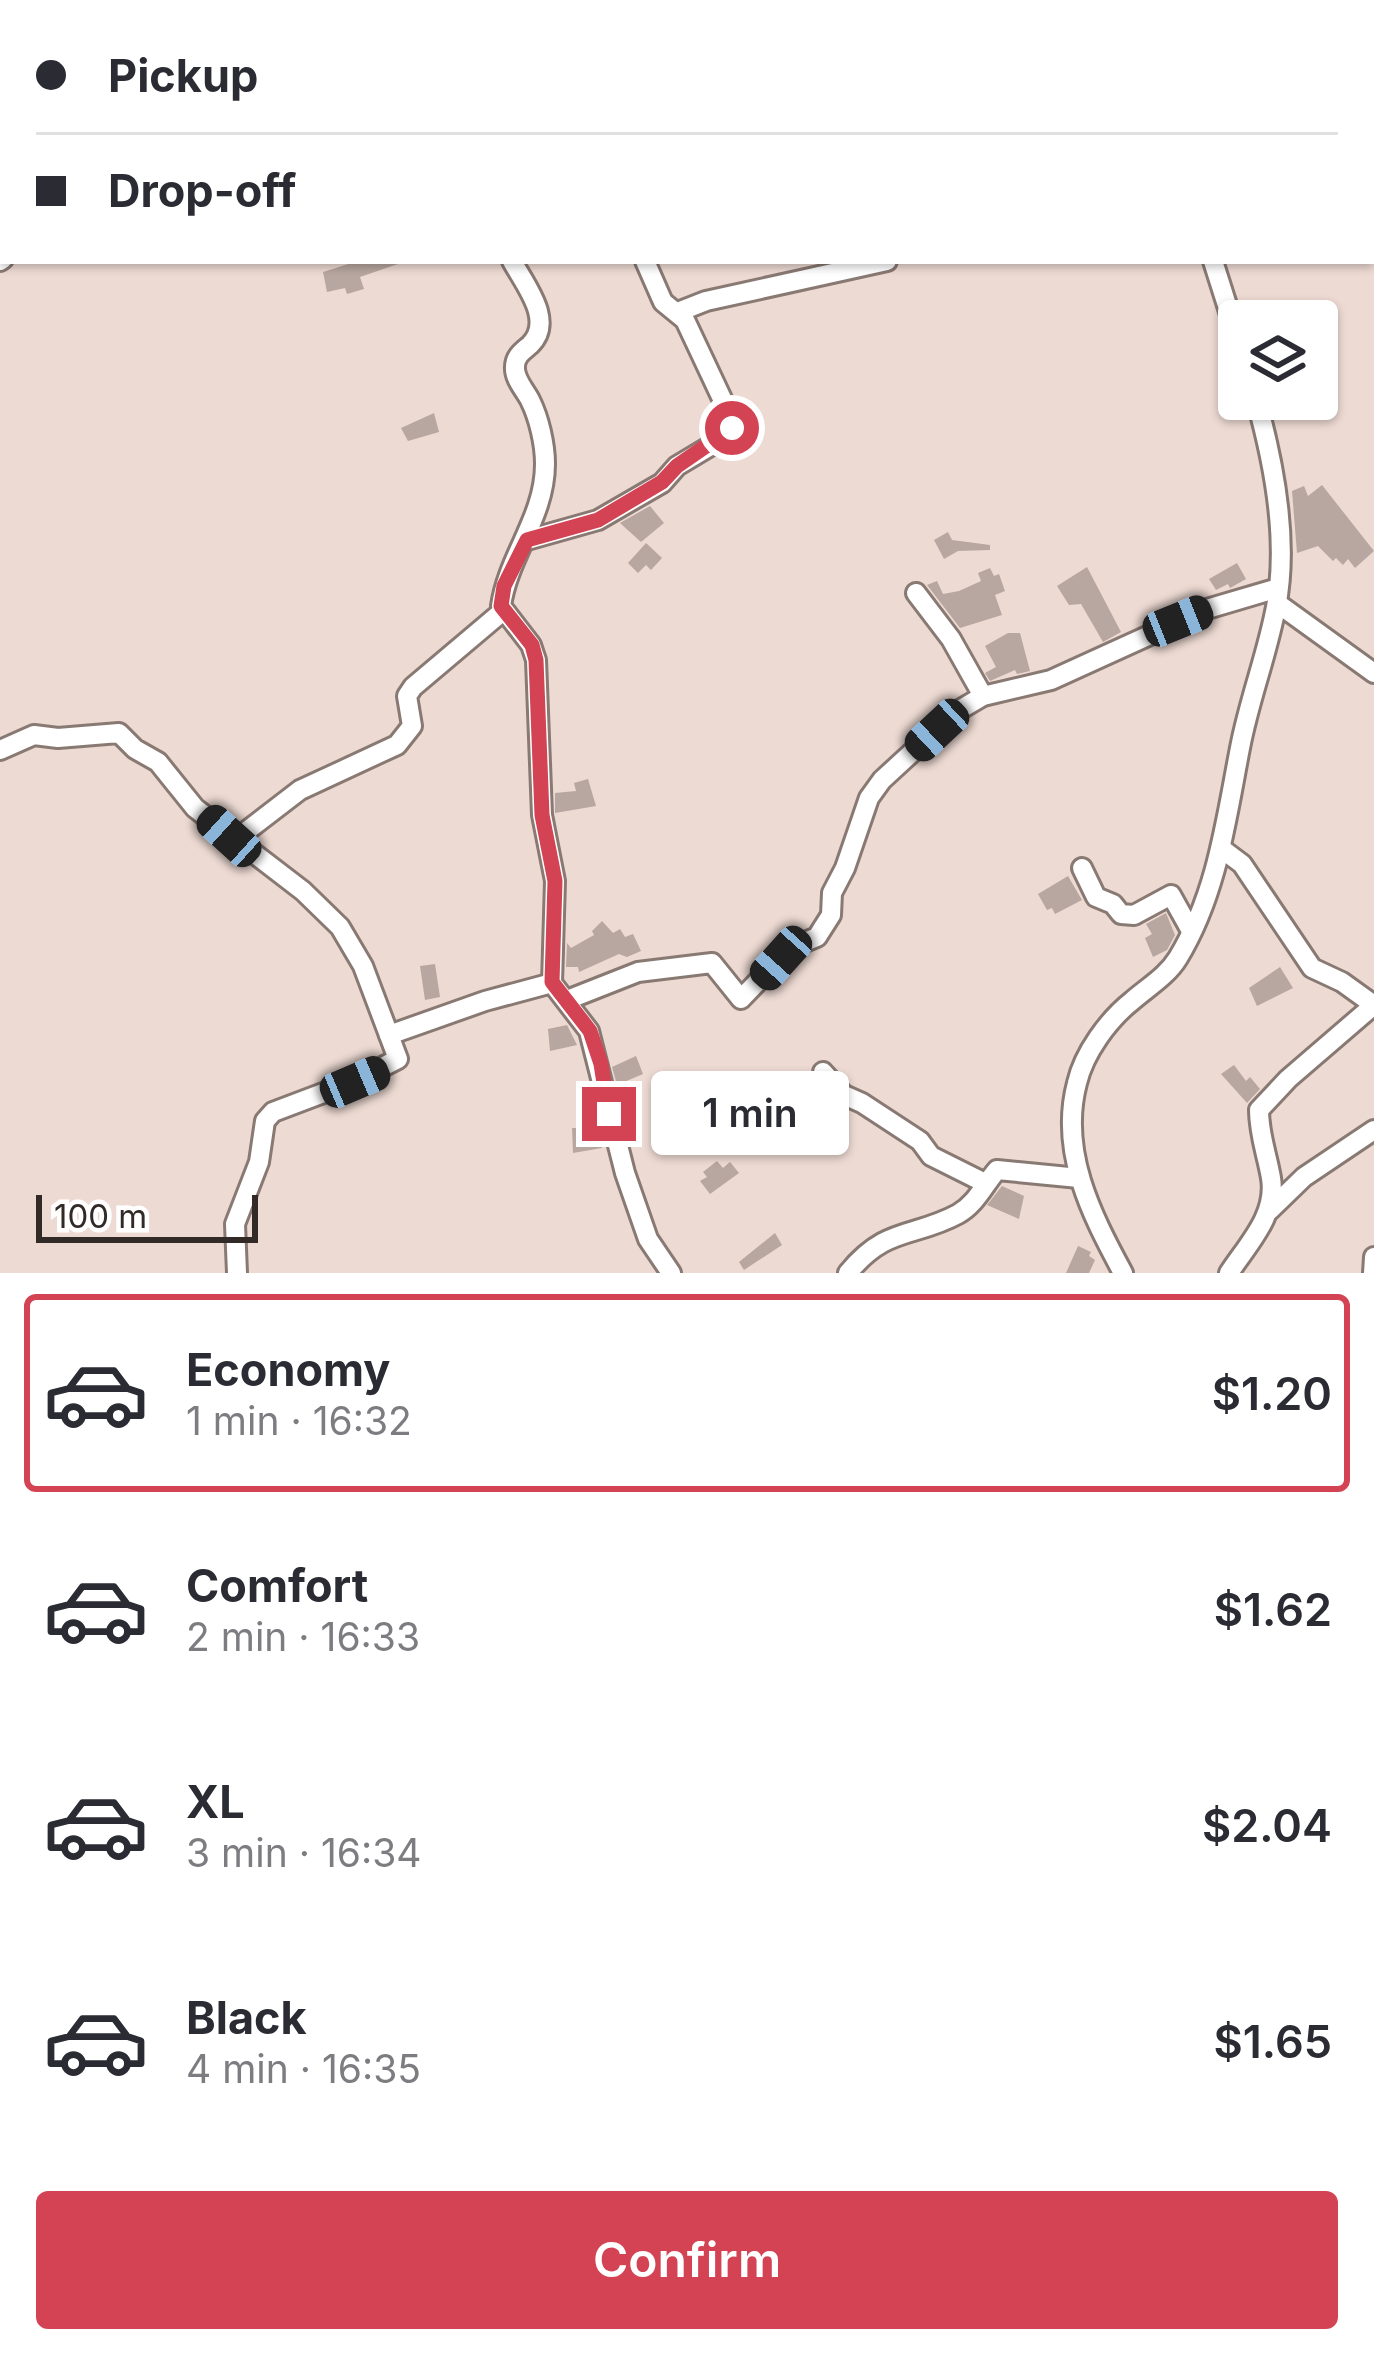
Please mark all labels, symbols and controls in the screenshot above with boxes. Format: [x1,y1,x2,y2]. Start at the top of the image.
text: Pickup [108,48,258,103]
text: Drop-off [108,163,296,218]
map controls [1218,300,1338,420]
button: layers [1218,300,1338,420]
route start [705,401,759,455]
car [1138,591,1218,651]
car [898,692,976,768]
car [190,799,268,873]
car [744,919,818,997]
car [315,1051,395,1113]
callout: 1 min [651,1072,849,1156]
route end [582,1087,636,1141]
text: 1 min [702,1089,798,1136]
scale bar [36,1189,258,1242]
text: 100 m [54,1196,147,1236]
icon: car [42,1339,150,1447]
text: Economy [186,1342,390,1397]
text: $1.20 [1212,1366,1332,1421]
text: 1 min · 16:32 [186,1397,412,1444]
icon: car [42,1555,150,1663]
text: Comfort [186,1558,368,1613]
text: $1.62 [1214,1582,1332,1637]
text: 2 min · 16:33 [186,1613,420,1660]
icon: car [42,1771,150,1879]
text: XL [186,1774,245,1829]
text: $2.04 [1202,1798,1332,1853]
text: 3 min · 16:34 [186,1829,421,1876]
icon: car [42,1987,150,2095]
text: Black [186,1990,307,2045]
text: $1.65 [1214,2014,1332,2069]
text: 4 min · 16:35 [186,2045,421,2092]
button: Confirm [36,2191,1338,2329]

